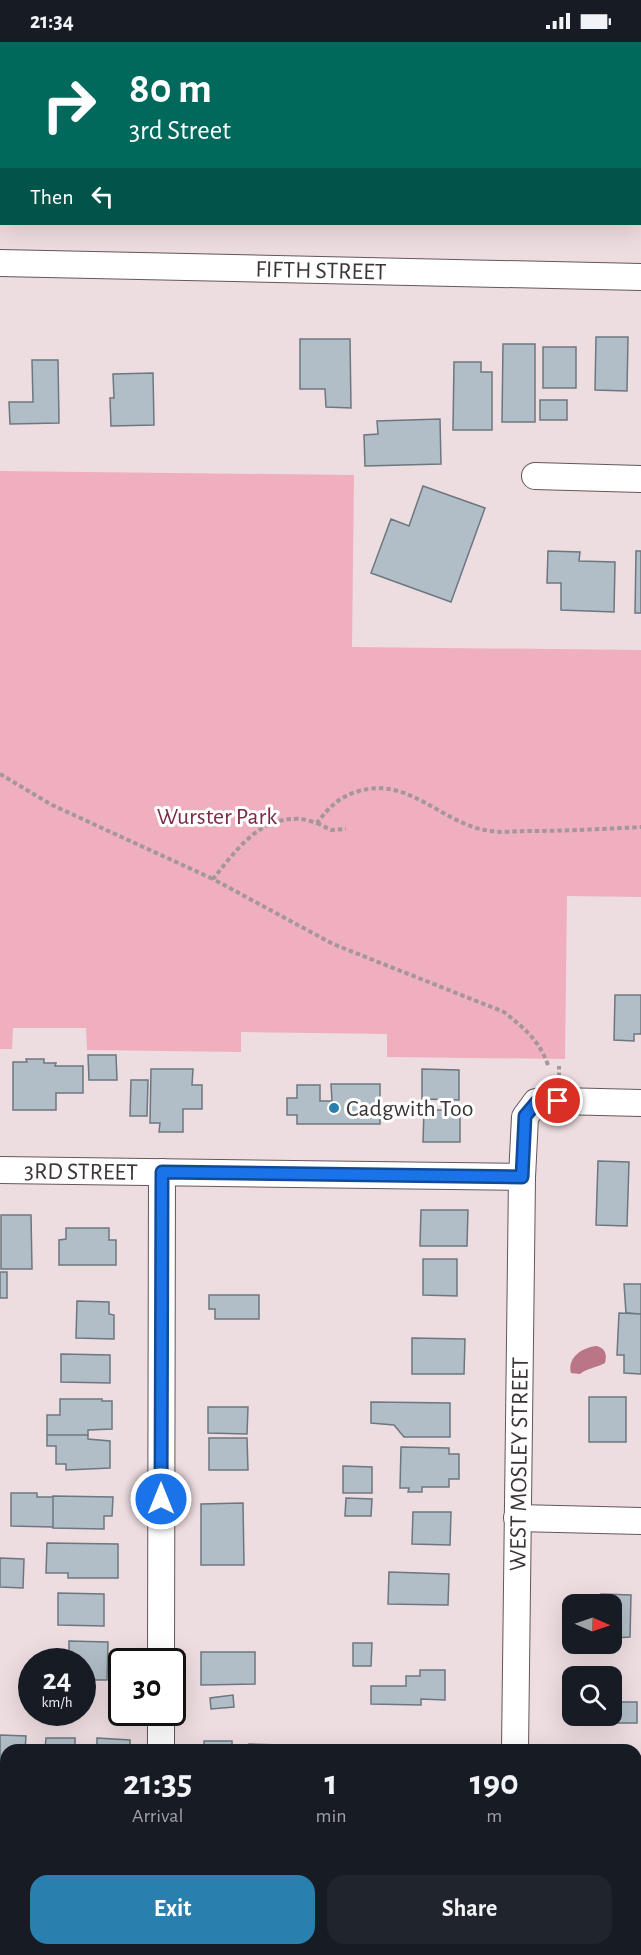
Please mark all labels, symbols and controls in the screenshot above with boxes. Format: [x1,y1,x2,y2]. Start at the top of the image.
text: 21:34 [30,10,74,32]
icon: right [30,66,108,144]
text: 80 m [129,68,212,110]
text: 3rd Street [129,117,231,144]
icon: left [86,180,119,213]
text: Then [30,186,74,208]
street label: FIFTH STREET [255,258,387,284]
park label: Wurster Park [157,805,277,829]
pin [532,1075,583,1126]
icon: arrive [541,1084,574,1117]
place label: Cadgwith Too [346,1097,474,1121]
marker: Cadgwith Too [327,1101,341,1115]
street label: 3RD STREET [24,1159,138,1185]
street label: WEST MOSLEY STREET [506,1356,533,1571]
position arrow [129,1467,193,1531]
north arrow [562,1594,622,1654]
map controls [562,1594,622,1726]
speed limit sign: 30 [108,1648,186,1726]
text: 24 [42,1665,72,1695]
button: search [562,1666,622,1726]
text: km/h [42,1695,72,1710]
text: 21:35 [123,1765,192,1801]
text: 1 [325,1765,338,1801]
text: 190 [470,1765,519,1801]
text: Arrival [132,1806,183,1826]
text: min [315,1806,347,1826]
text: m [486,1806,502,1826]
button: Exit [30,1875,315,1944]
button: Share [327,1875,612,1944]

